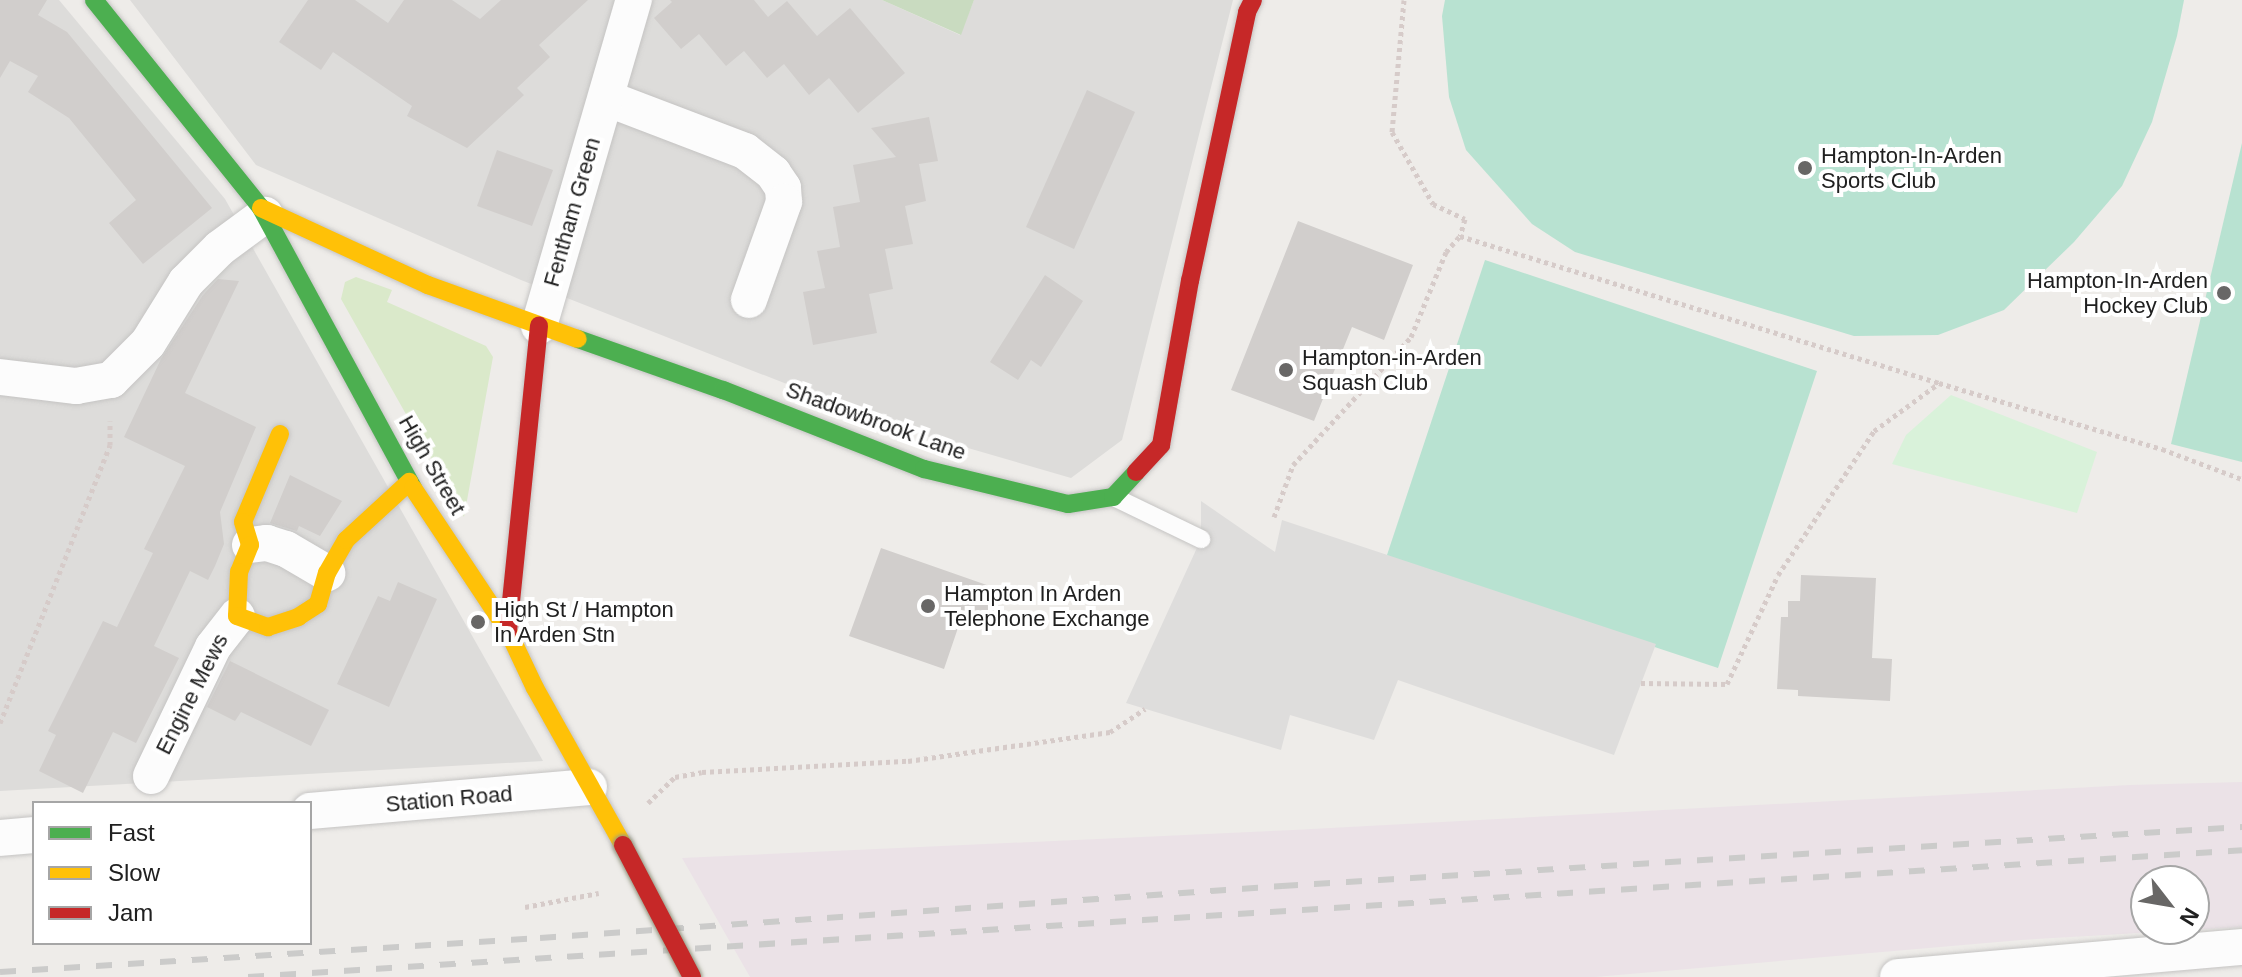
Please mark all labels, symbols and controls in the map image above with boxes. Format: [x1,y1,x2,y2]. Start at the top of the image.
street label: Fentham Green [538,134,606,290]
place label: Hampton-In-Arden Sports Club [1821,142,2002,194]
marker: Hampton-In-Arden Sports Club [1796,159,1814,177]
place label: Hampton-In-Arden Hockey Club [2027,267,2208,318]
marker: Hampton-In-Arden Hockey Club [2215,284,2233,302]
place label: Hampton-in-Arden Squash Club [1302,344,1482,396]
marker: Hampton-in-Arden Squash Club [1277,361,1295,379]
street label: Shadowbrook Lane [782,376,970,466]
street label: High Street [393,411,471,519]
place label: Hampton In Arden Telephone Exchange [944,580,1149,632]
place label: High St / Hampton In Arden Stn [494,596,674,648]
marker: Hampton In Arden Telephone Exchange [919,597,937,615]
marker: High St / Hampton In Arden Stn [469,613,487,631]
street label: Engine Mews [150,629,234,759]
street label: Station Road [384,780,514,818]
legend [32,801,312,945]
text: Fast [108,819,155,846]
text: Slow [108,859,160,886]
north arrow [2130,865,2210,945]
text: Jam [108,899,153,926]
text: N [2174,903,2204,930]

